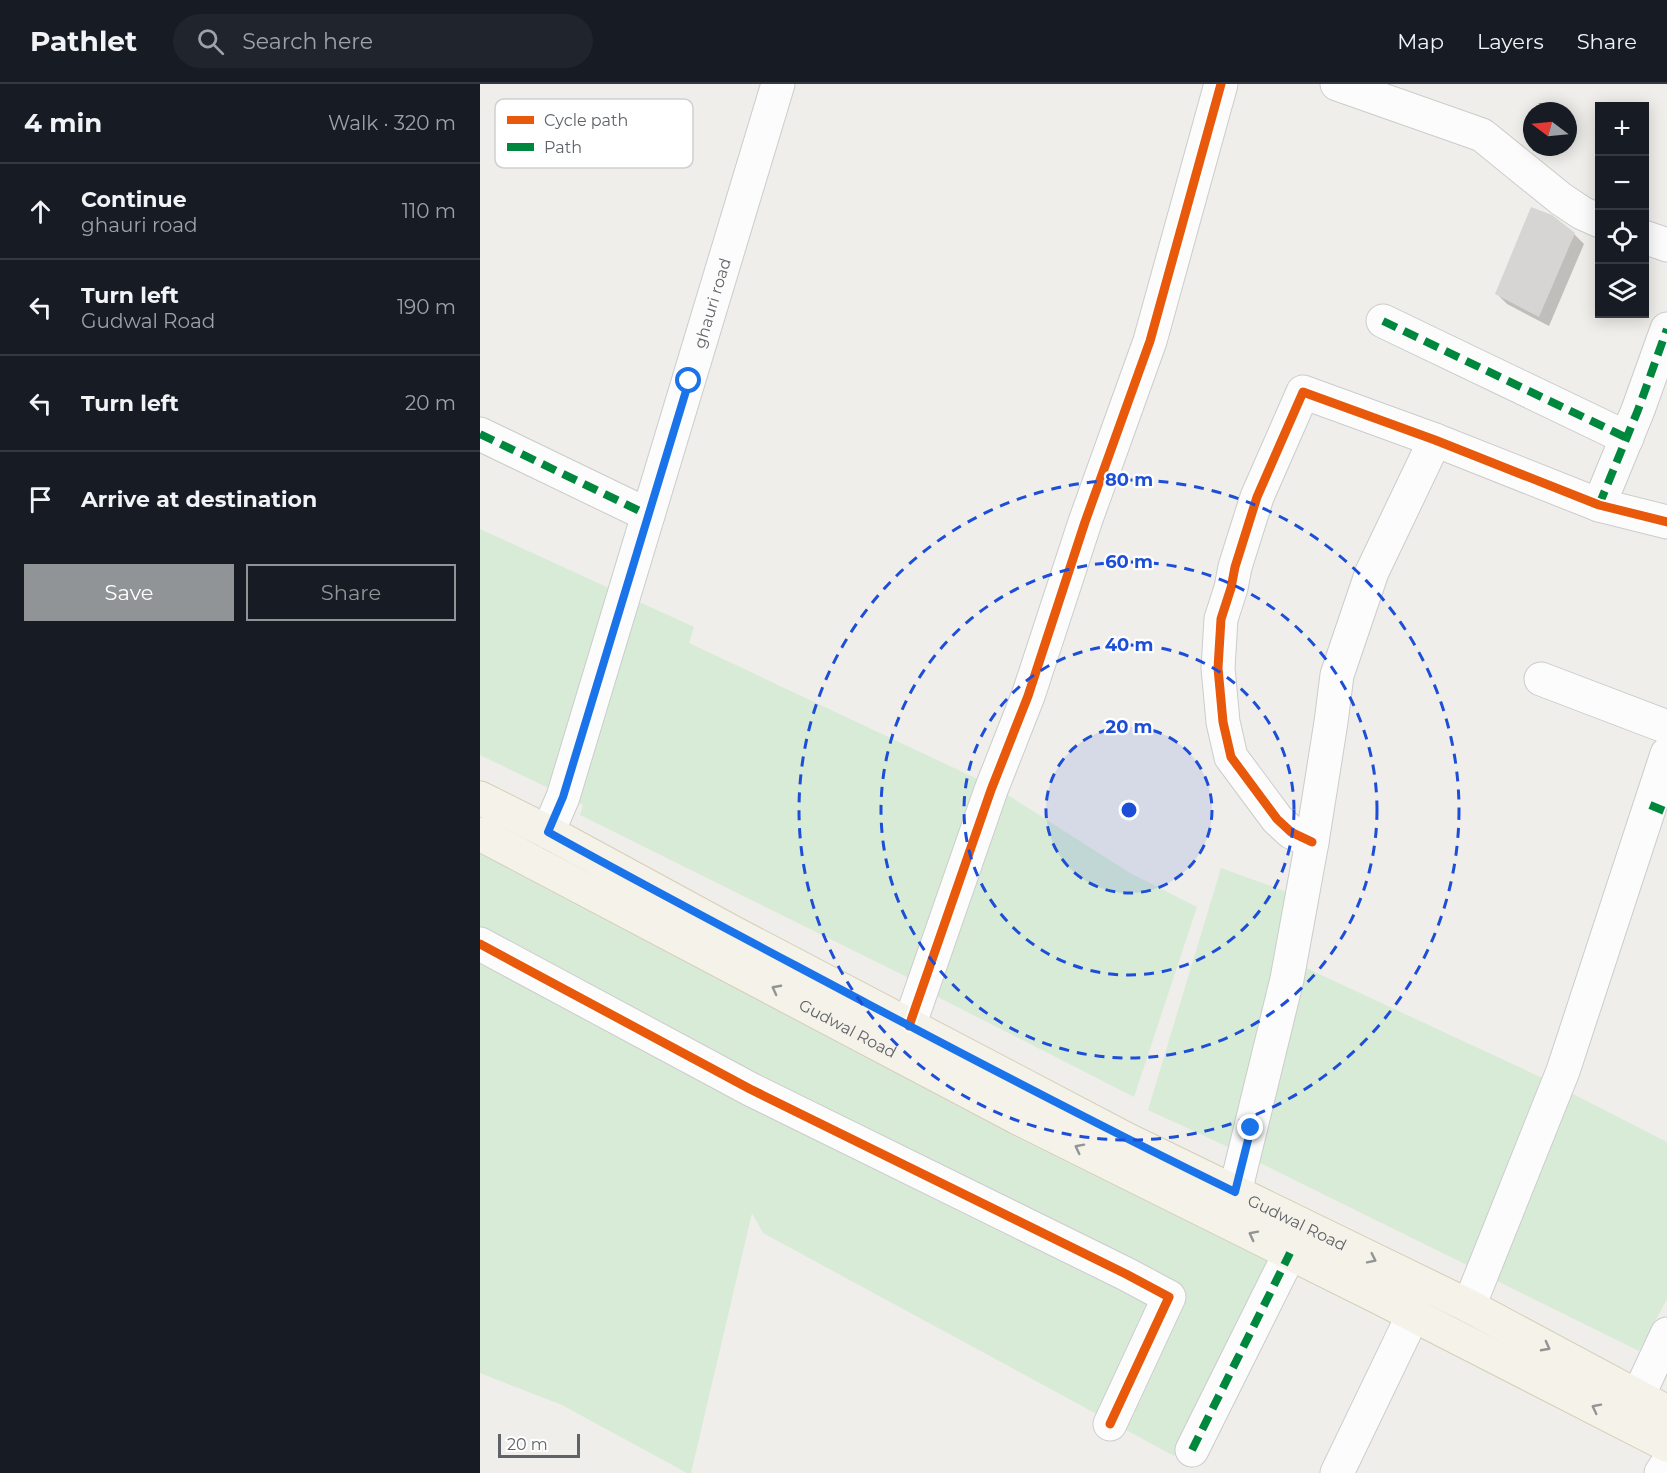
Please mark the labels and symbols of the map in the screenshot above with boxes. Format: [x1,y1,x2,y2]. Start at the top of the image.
legend [495,99,693,168]
north arrow [1523,102,1577,156]
text: Cycle path [544,111,628,130]
text: Path [544,138,582,157]
street label: ghauri road [690,256,735,351]
route start [675,367,701,393]
text: 80 m [1105,469,1153,491]
text: 60 m [1105,551,1153,573]
text: 40 m [1105,634,1153,656]
text: 20 m [1106,716,1152,738]
centre of rings [1119,800,1139,820]
one-way arrow [772,985,782,996]
street label: Gudwal Road [796,995,900,1062]
route end [1237,1114,1263,1140]
one-way arrow [1075,1144,1085,1155]
street label: Gudwal Road [1245,1191,1350,1255]
one-way arrow [1249,1231,1260,1243]
one-way arrow [1365,1251,1376,1263]
one-way arrow [1539,1340,1550,1351]
one-way arrow [1592,1404,1603,1415]
scale bar [498,1431,580,1458]

